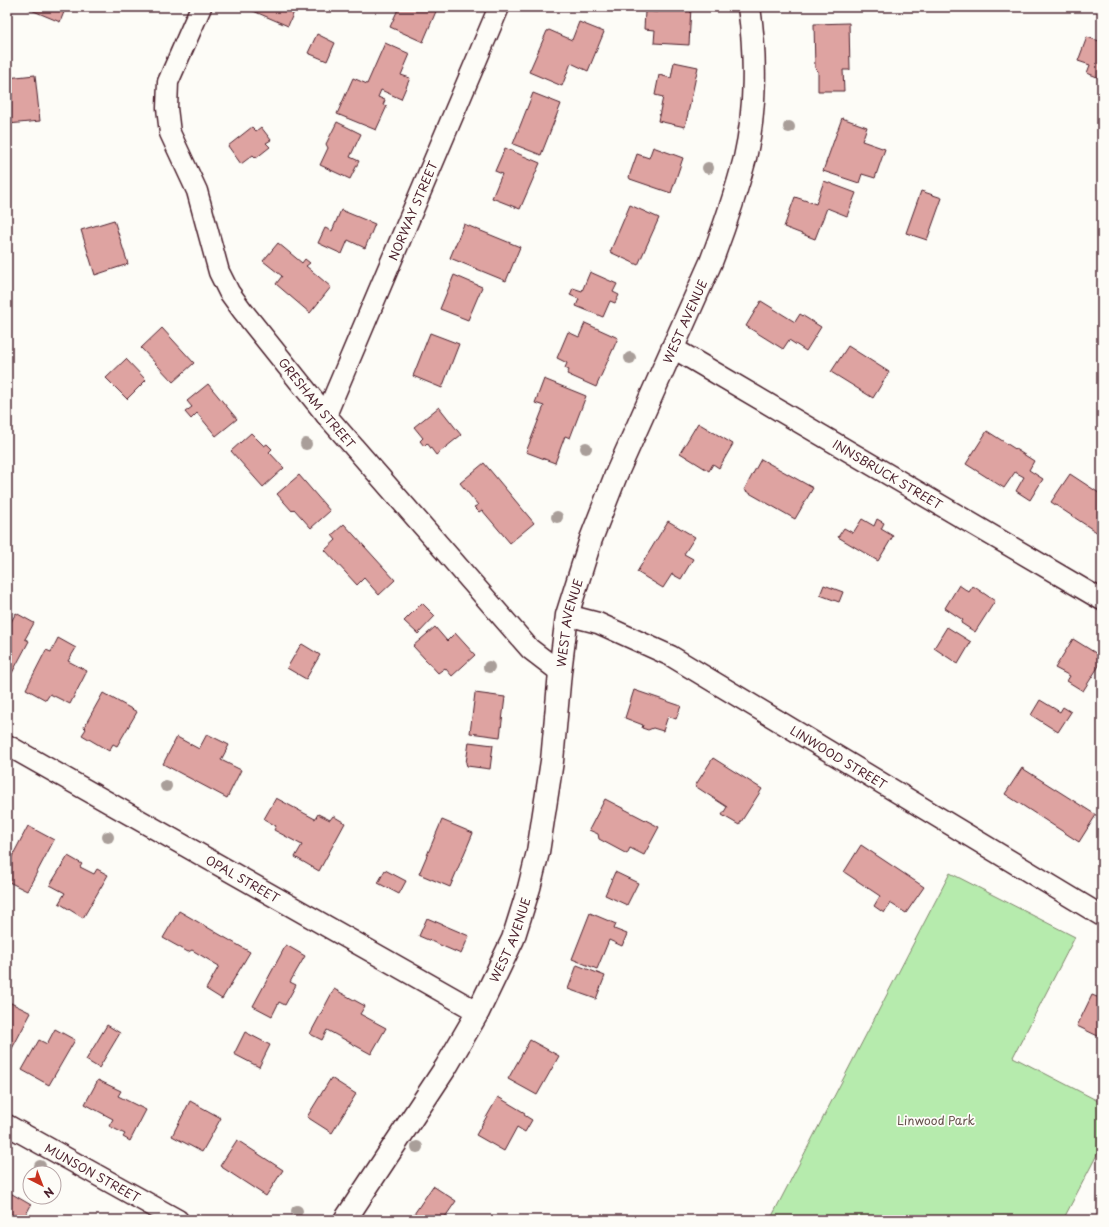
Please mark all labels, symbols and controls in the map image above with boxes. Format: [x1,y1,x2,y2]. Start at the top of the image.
street label: NORWAY STREET [384,158,442,263]
street label: WEST AVENUE [658,276,711,366]
street label: GRESHAM STREET [275,354,360,452]
street label: INNSBRUCK STREET [829,435,947,514]
street label: WEST AVENUE [552,576,587,668]
street label: LINWOOD STREET [787,721,891,794]
street label: OPAL STREET [203,851,284,907]
street label: WEST AVENUE [485,895,535,985]
park label: Linwood Park [897,1111,975,1129]
street label: MUNSON STREET [42,1140,142,1204]
north arrow [22,1165,62,1205]

